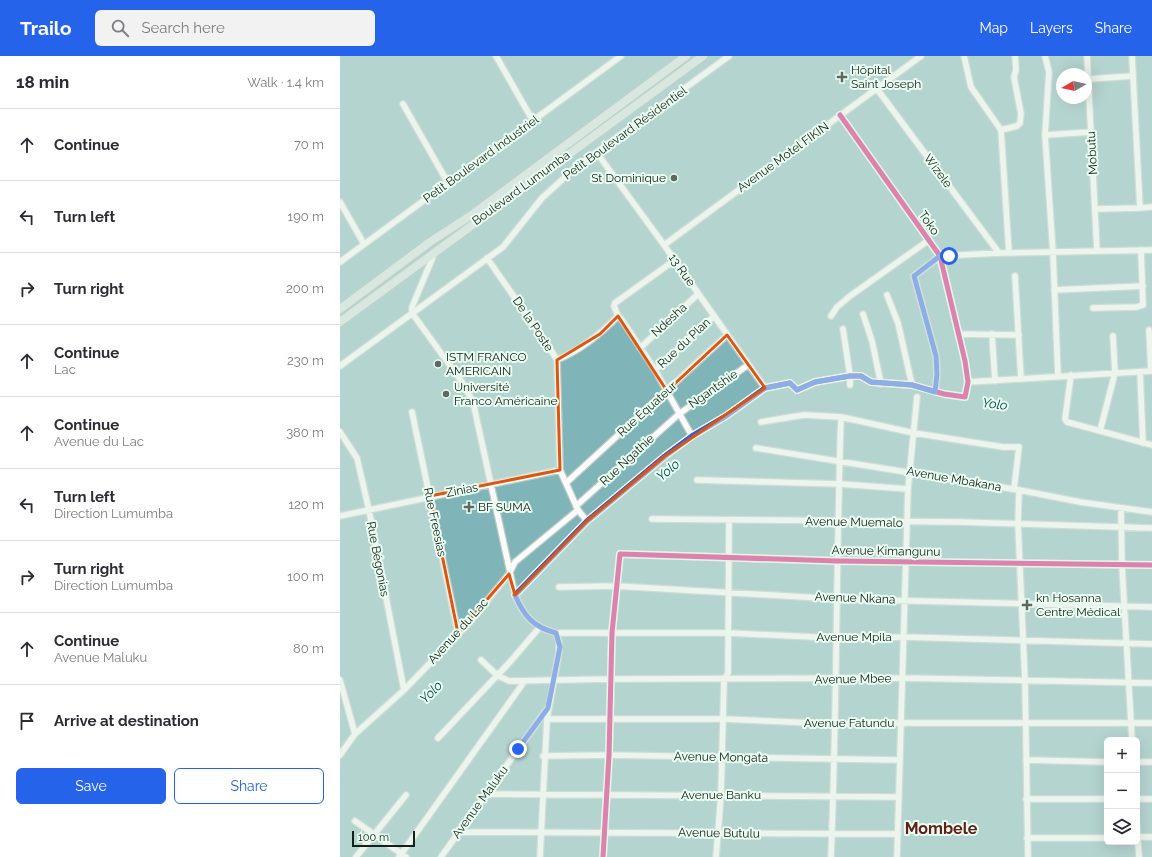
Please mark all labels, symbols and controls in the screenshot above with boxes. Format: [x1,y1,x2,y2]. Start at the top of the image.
search box [95,10,375,46]
text: Trailo [20,17,71,39]
icon: search [109,17,131,39]
text: Search here [141,19,225,37]
text: Map [980,20,1008,36]
text: Layers [1030,20,1073,36]
text: Share [1095,20,1132,36]
place label: Hôpital Saint Joseph [851,63,921,91]
north arrow [1056,68,1092,104]
marker: Hôpital Saint Joseph [836,71,848,83]
text: 18 min [16,72,69,92]
text: Walk · 1.4 km [247,75,324,90]
street label: Petit Boulevard Résidentiel [560,83,690,183]
street label: Petit Boulevard Industriel [421,112,542,206]
street label: Avenue Motel FIKIN [735,119,831,195]
street label: Mobutu [1084,131,1100,175]
icon: ahead [16,134,38,156]
text: Continue [54,136,119,154]
text: 70 m [294,137,324,152]
street label: Boulevard Lumumba [470,148,572,228]
street label: Wizele [921,151,955,191]
place label: St Dominique [591,171,666,185]
marker: St Dominique [669,173,679,183]
icon: left [16,206,38,228]
text: Turn left [54,208,115,226]
street label: Toko [916,208,942,238]
text: 190 m [288,209,324,224]
route start [940,247,958,265]
street label: 13 Rue [666,251,698,289]
icon: right [16,278,38,300]
text: Turn right [54,280,124,298]
text: 200 m [286,281,324,296]
street label: De la Poste [510,294,556,354]
street label: Ndesha [648,300,690,340]
street label: Rue du Plan [655,315,713,371]
text: Continue [54,344,119,362]
icon: ahead [16,350,38,372]
place label: ISTM FRANCO AMERICAIN [446,350,527,378]
text: 230 m [287,353,324,368]
marker: ISTM FRANCO AMERICAIN [433,359,443,369]
text: Lac [54,362,76,377]
street label: Ngantshie [686,367,740,411]
street label: Rue Équateur [614,378,680,439]
place label: Université Franco Américaine [454,380,558,408]
marker: Université Franco Américaine [441,389,451,399]
water label: Yolo [982,395,1008,413]
text: Continue [54,416,119,434]
icon: ahead [16,422,38,444]
text: 380 m [286,425,324,440]
street label: Rue Ngathie [597,431,657,489]
text: Avenue du Lac [54,434,144,449]
water label: Yolo [654,456,682,484]
street label: Avenue Mbakana [905,464,1003,494]
street label: Zinias [445,480,479,500]
street label: Rue Freesias [421,486,449,558]
text: Turn left [54,488,115,506]
icon: left [16,494,38,516]
text: 120 m [288,497,324,512]
place label: BF SUMA [478,500,531,514]
marker: BF SUMA [463,501,475,513]
text: Direction Lumumba [54,506,173,521]
street label: Avenue Muemalo [805,514,903,530]
street label: Rue Bégonias [364,520,392,598]
street label: Avenue Kimangunu [832,543,940,559]
text: Turn right [54,560,124,578]
icon: right [16,566,38,588]
text: 100 m [287,569,324,584]
text: Direction Lumumba [54,578,173,593]
street label: Avenue Nkana [814,590,896,606]
place label: kn Hosanna Centre Médical [1036,591,1121,619]
street label: Avenue du Lac [425,595,491,667]
marker: kn Hosanna Centre Médical [1021,599,1033,611]
street label: Avenue Mpila [816,630,892,644]
text: Continue [54,632,119,650]
icon: ahead [16,638,38,660]
text: 80 m [293,641,324,656]
text: Avenue Maluku [54,650,147,665]
street label: Avenue Mbee [814,671,892,687]
water label: Yolo [417,678,445,706]
icon: arrive [16,710,38,732]
text: Arrive at destination [54,712,199,730]
street label: Avenue Fatundu [804,716,894,730]
map controls [1104,737,1140,845]
button: + [1104,737,1140,773]
route end [509,740,527,758]
street label: Avenue Mongata [674,749,768,765]
street label: Avenue Maluku [449,763,511,841]
button: Save [16,768,166,804]
button: Share [174,768,324,804]
button: − [1104,773,1140,809]
street label: Avenue Banku [681,788,761,802]
button: layers [1104,809,1140,845]
district label: Mombele [905,819,978,838]
street label: Avenue Butulu [678,825,760,841]
scale bar [352,829,415,848]
text: 100 m [358,831,389,844]

